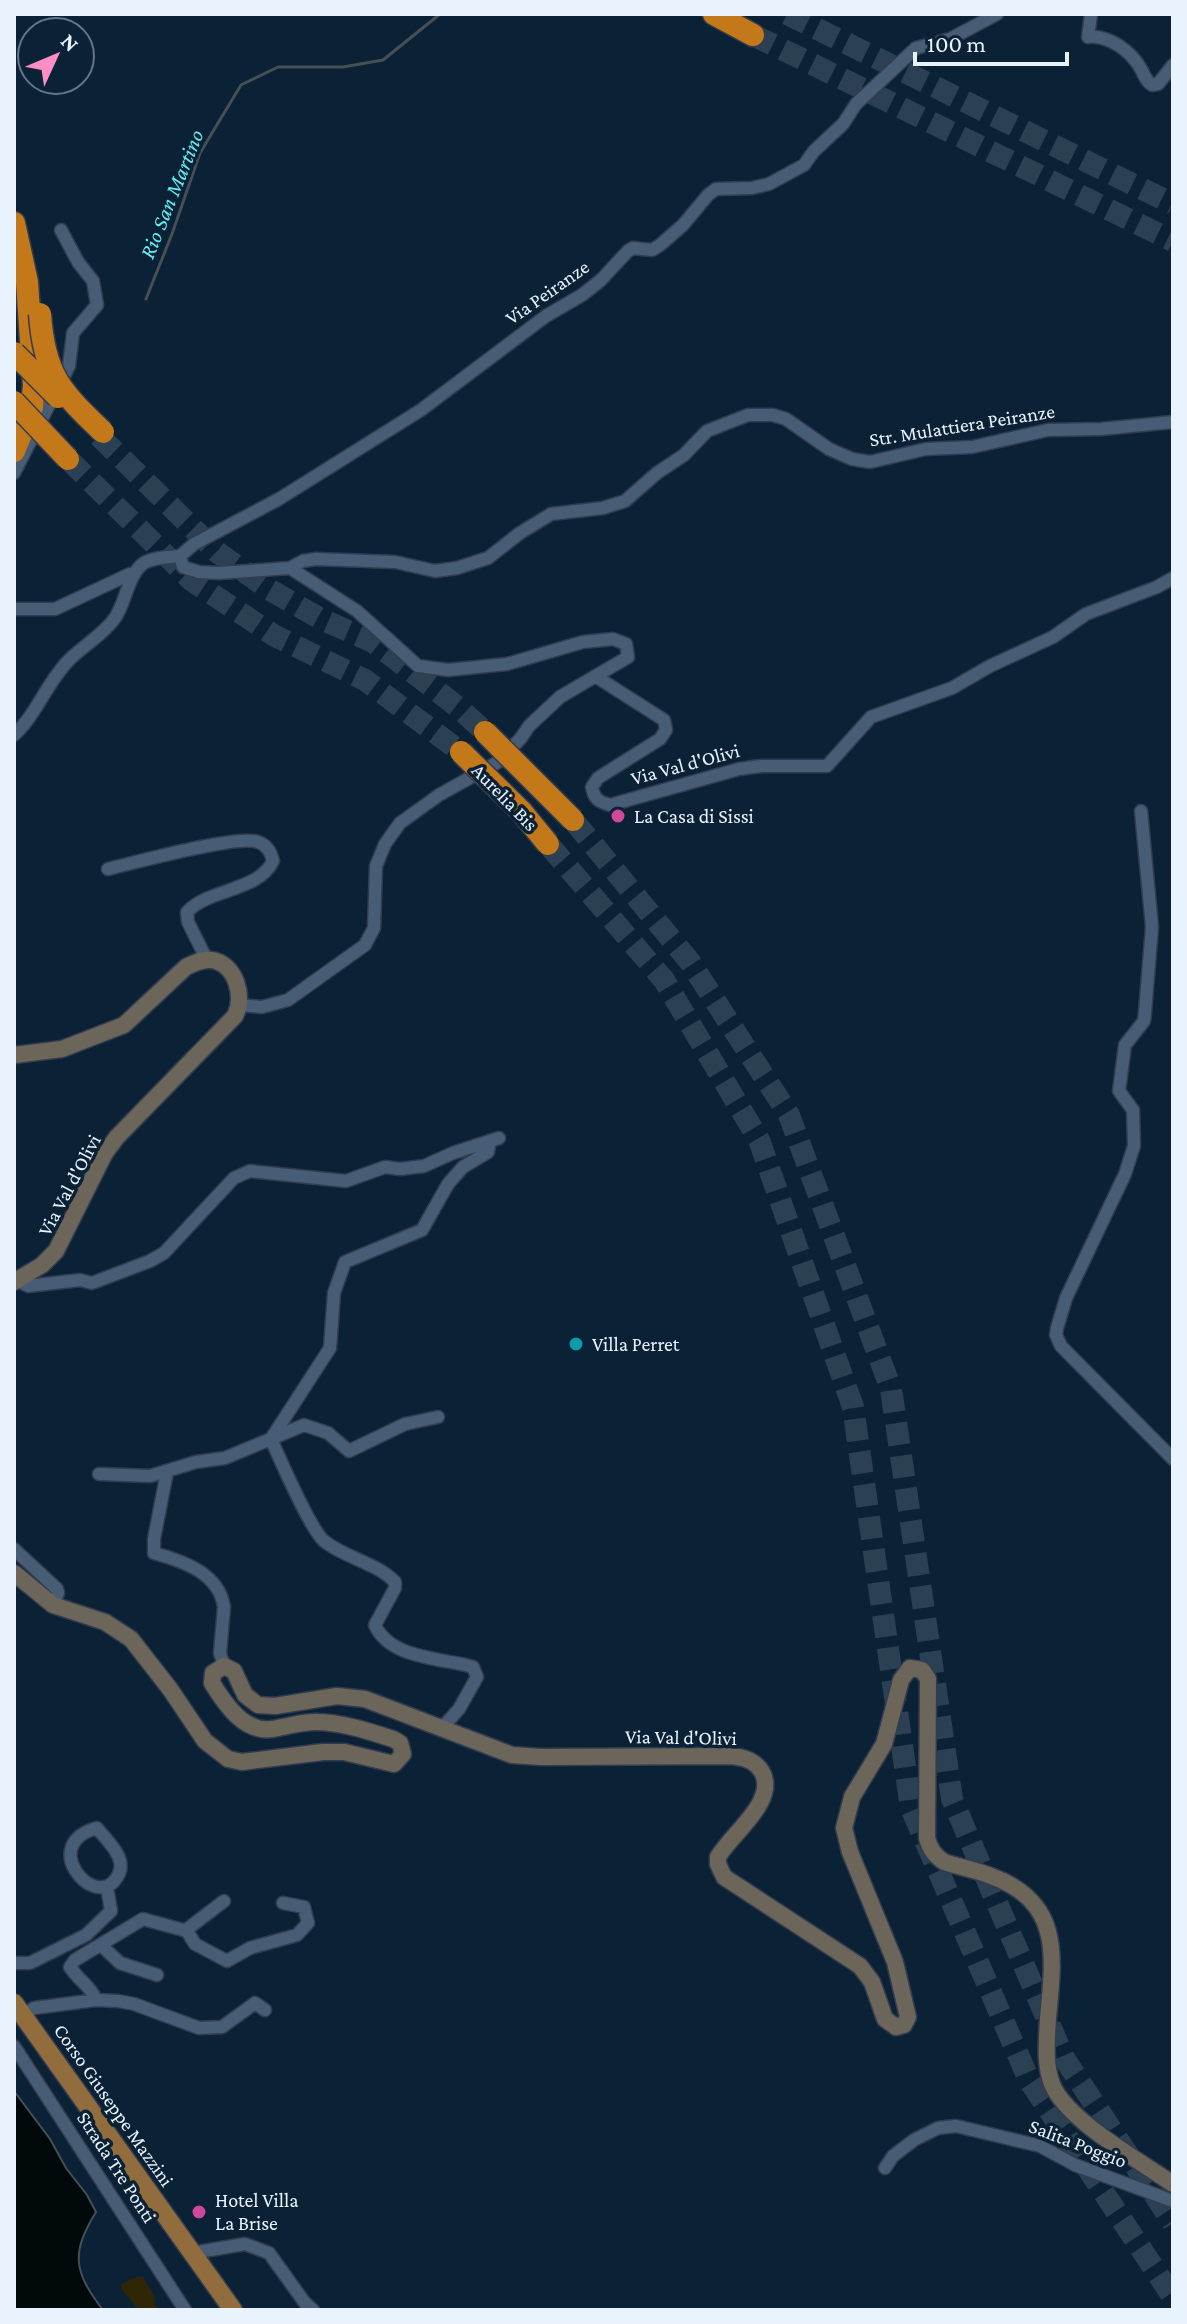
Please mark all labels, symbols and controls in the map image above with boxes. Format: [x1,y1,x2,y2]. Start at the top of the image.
north arrow [16,16,96,96]
scale bar [915,16,1067,66]
text: N [56,28,84,57]
text: 100 m [927,30,986,57]
water label: Rio San Martino [134,126,209,262]
street label: Via Peiranze [501,255,593,329]
street label: Str. Mulattiera Peiranze [868,399,1056,451]
street label: Via Val d'Olivi [628,739,742,789]
street label: Aurelia Bis [468,759,542,835]
place label: La Casa di Sissi [634,805,754,827]
marker: La Casa di Sissi [609,807,627,825]
street label: Via Val d'Olivi [33,1131,105,1239]
place label: Villa Perret [592,1333,680,1355]
marker: Villa Perret [567,1335,585,1353]
street label: Via Val d'Olivi [625,1725,737,1749]
street label: Corso Giuseppe Mazzini [49,2020,178,2191]
street label: Strada Tre Ponti [73,2107,161,2227]
street label: Salita Poggio [1026,2114,1130,2173]
place label: Hotel Villa La Brise [215,2189,298,2234]
marker: Hotel Villa La Brise [190,2203,208,2221]

